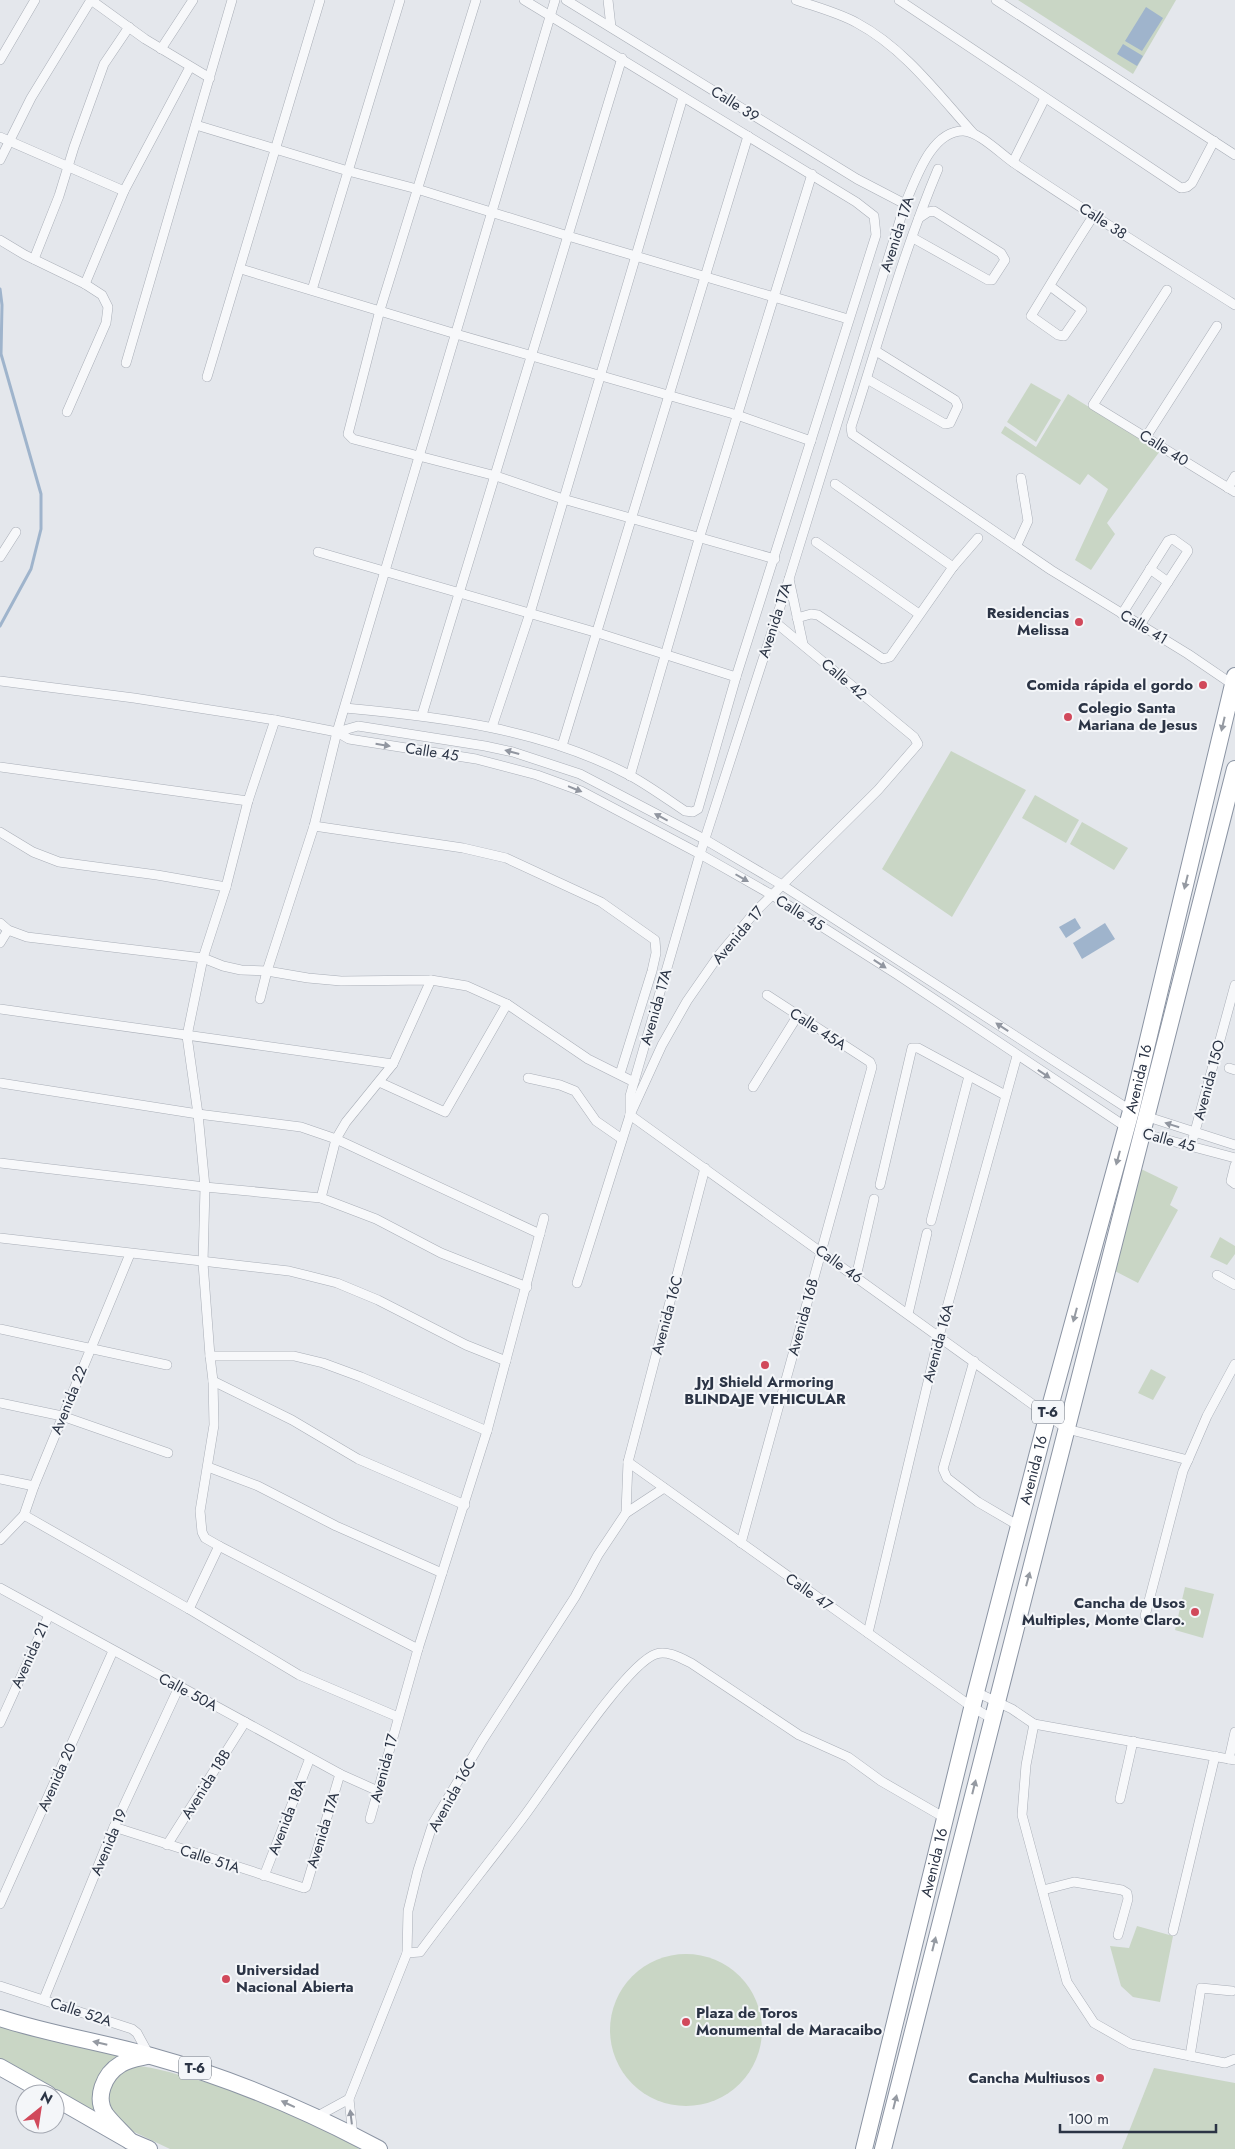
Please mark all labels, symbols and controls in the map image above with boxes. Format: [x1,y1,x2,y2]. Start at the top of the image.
street label: Calle 39 [707,81,763,127]
street label: Avenida 17A [874,193,920,275]
street label: Calle 38 [1075,197,1131,245]
street label: Calle 40 [1135,424,1193,472]
street label: Avenida 17A [752,579,798,661]
place label: Residencias Melissa [987,602,1069,641]
street label: Calle 41 [1116,604,1172,650]
marker: Residencias Melissa [1073,616,1085,628]
street label: Calle 42 [816,653,872,705]
place label: Comida rápida el gordo [1026,674,1193,696]
marker: Comida rápida el gordo [1197,679,1209,691]
place label: Colegio Santa Mariana de Jesus [1078,697,1197,736]
marker: Colegio Santa Mariana de Jesus [1062,711,1074,723]
one-way arrow [1219,716,1227,731]
street label: Calle 45 [404,737,460,767]
one-way arrow [376,741,392,749]
one-way arrow [505,748,520,756]
one-way arrow [568,785,583,793]
one-way arrow [654,813,668,821]
one-way arrow [734,874,749,882]
one-way arrow [1182,874,1190,889]
street label: Calle 45 [771,889,829,937]
street label: Avenida 17 [707,901,769,969]
one-way arrow [873,959,886,969]
street label: Avenida 17A [635,966,677,1048]
street label: Calle 45A [785,1002,851,1056]
one-way arrow [995,1022,1009,1031]
street label: Avenida 15O [1188,1037,1230,1123]
street label: Avenida 16 [1120,1042,1158,1116]
one-way arrow [1037,1069,1051,1079]
one-way arrow [1164,1120,1179,1128]
street label: Calle 45 [1140,1122,1198,1158]
one-way arrow [1113,1151,1121,1166]
street label: Calle 46 [811,1239,867,1289]
street label: Avenida 16C [646,1273,688,1357]
street label: Avenida 16B [782,1276,824,1358]
street label: Avenida 16A [917,1301,959,1385]
one-way arrow [1070,1308,1078,1323]
marker: JyJ Shield Armoring BLINDAJE VEHICULAR [759,1359,771,1371]
street label: Avenida 22 [45,1362,93,1438]
place label: JyJ Shield Armoring BLINDAJE VEHICULAR [684,1371,846,1410]
road number: T-6 [1032,1400,1064,1424]
street label: Avenida 16 [1014,1433,1053,1507]
street label: Calle 47 [781,1568,837,1616]
one-way arrow [1024,1571,1032,1586]
place label: Cancha de Usos Multiples, Monte Claro. [1022,1592,1185,1631]
marker: Cancha de Usos Multiples, Monte Claro. [1189,1606,1201,1618]
street label: Avenida 21 [6,1618,54,1692]
street label: Calle 50A [155,1667,221,1717]
street label: Avenida 17 [364,1731,404,1805]
street label: Avenida 20 [32,1739,82,1815]
street label: Avenida 18B [176,1745,236,1823]
street label: Avenida 16C [423,1754,481,1836]
street label: Avenida 18A [262,1776,312,1858]
one-way arrow [970,1779,978,1794]
street label: Avenida 17A [301,1789,345,1871]
street label: Avenida 19 [85,1805,133,1879]
street label: Avenida 16 [915,1825,953,1899]
street label: Calle 51A [177,1839,243,1879]
one-way arrow [931,1937,939,1952]
place label: Universidad Nacional Abierta [236,1959,354,1998]
marker: Universidad Nacional Abierta [220,1973,232,1985]
street label: Calle 52A [47,1992,115,2032]
place label: Plaza de Toros Monumental de Maracaibo [696,2002,882,2041]
marker: Plaza de Toros Monumental de Maracaibo [680,2016,692,2028]
one-way arrow [93,2039,108,2047]
road number: T-6 [179,2056,211,2080]
place label: Cancha Multiusos [968,2067,1090,2089]
marker: Cancha Multiusos [1094,2072,1106,2084]
north arrow [15,2084,65,2134]
text: N [37,2086,56,2109]
one-way arrow [891,2094,899,2109]
one-way arrow [281,2100,295,2108]
scale bar [1060,2102,1216,2134]
text: 100 m [1068,2108,1109,2130]
one-way arrow [347,2109,355,2125]

